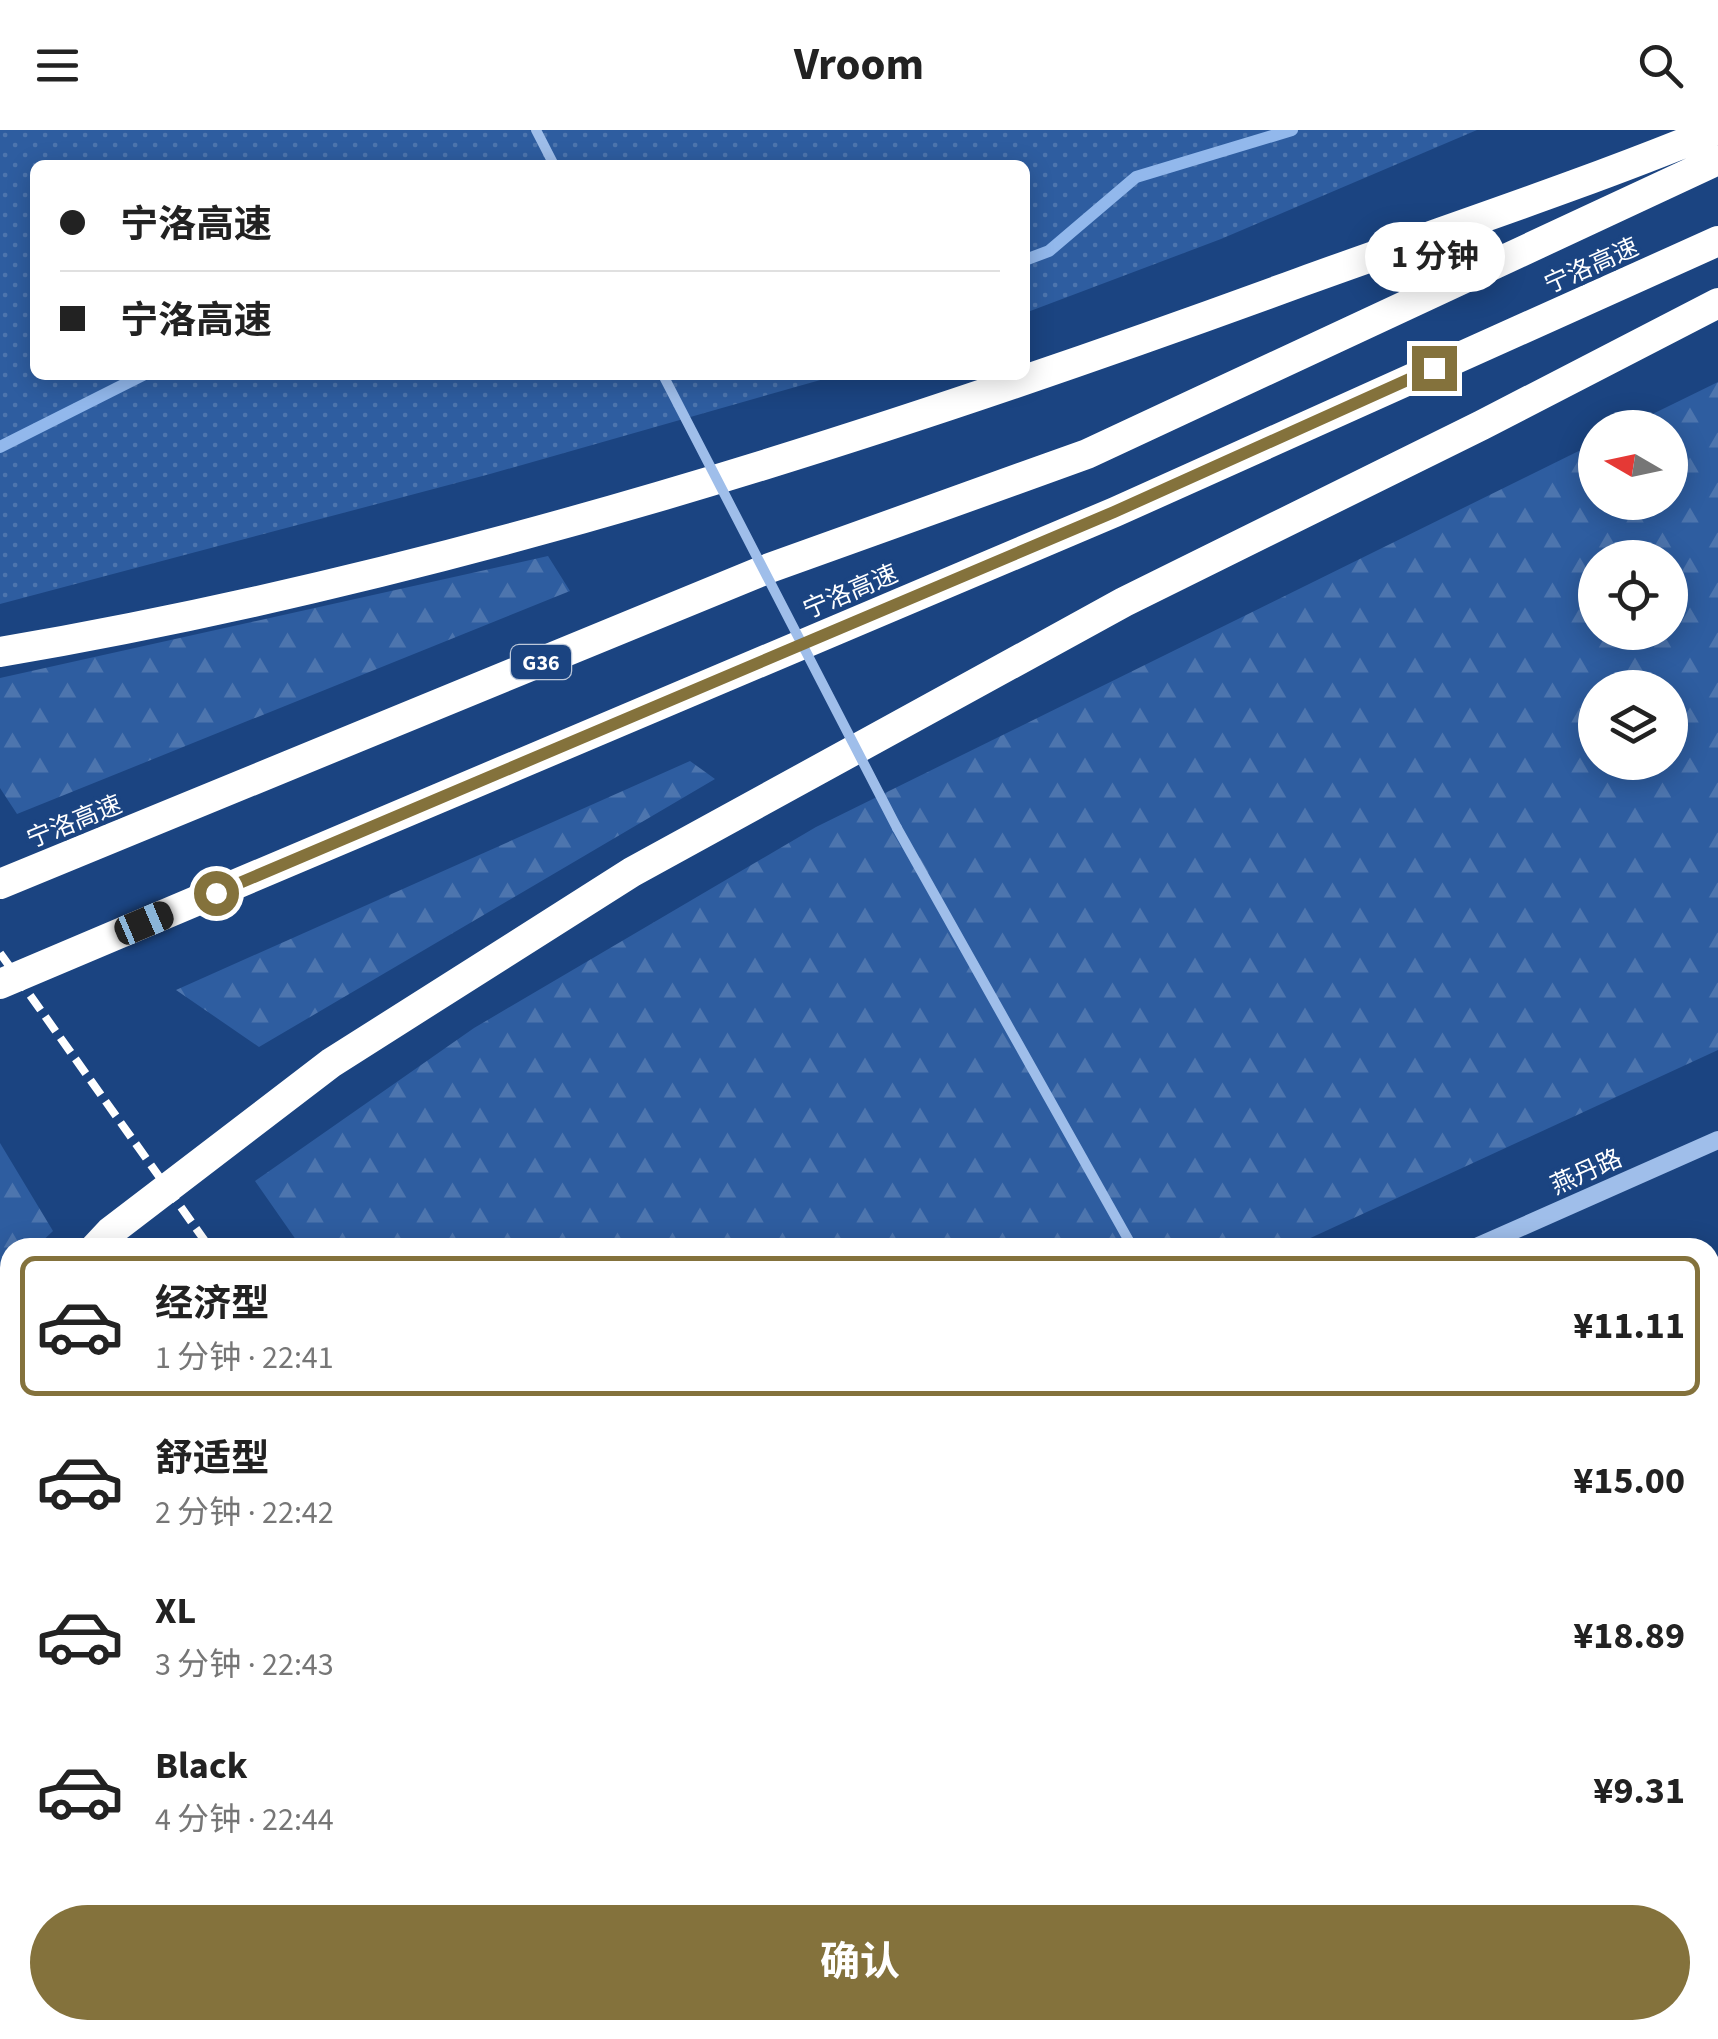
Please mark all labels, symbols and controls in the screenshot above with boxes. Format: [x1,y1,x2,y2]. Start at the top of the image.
text: Vroom [794,33,924,97]
icon: menu [30,38,85,93]
icon: search [1633,38,1688,93]
text: 宁洛高速 [120,198,272,252]
callout: 1 分钟 [1364,223,1504,293]
street label: 宁洛高速 [1538,229,1644,303]
text: 1 分钟 [1391,234,1479,280]
text: 宁洛高速 [120,294,272,348]
route end [1412,346,1457,391]
north arrow [1578,410,1688,520]
map controls [1578,410,1688,780]
button: locate [1578,540,1688,650]
street label: 宁洛高速 [797,556,903,628]
road number: G36 [511,645,571,679]
button: layers [1578,670,1688,780]
street label: 宁洛高速 [21,787,127,857]
route start [194,871,239,916]
car [111,897,177,949]
street label: 燕丹路 [1545,1140,1628,1204]
text: 经济型 [155,1277,269,1331]
icon: car [35,1281,125,1371]
text: ¥11.11 [1573,1299,1685,1353]
text: 1 分钟 · 22:41 [155,1335,334,1381]
text: 舒适型 [155,1432,269,1486]
icon: car [35,1436,125,1526]
text: ¥15.00 [1573,1454,1685,1508]
text: 2 分钟 · 22:42 [155,1490,334,1536]
text: XL [155,1584,196,1638]
icon: car [35,1591,125,1681]
text: ¥18.89 [1573,1609,1685,1663]
text: 3 分钟 · 22:43 [155,1642,334,1688]
text: Black [155,1739,248,1793]
icon: car [35,1746,125,1836]
text: ¥9.31 [1593,1764,1685,1818]
text: 4 分钟 · 22:44 [155,1797,334,1843]
button: 确认 [30,1905,1690,2020]

